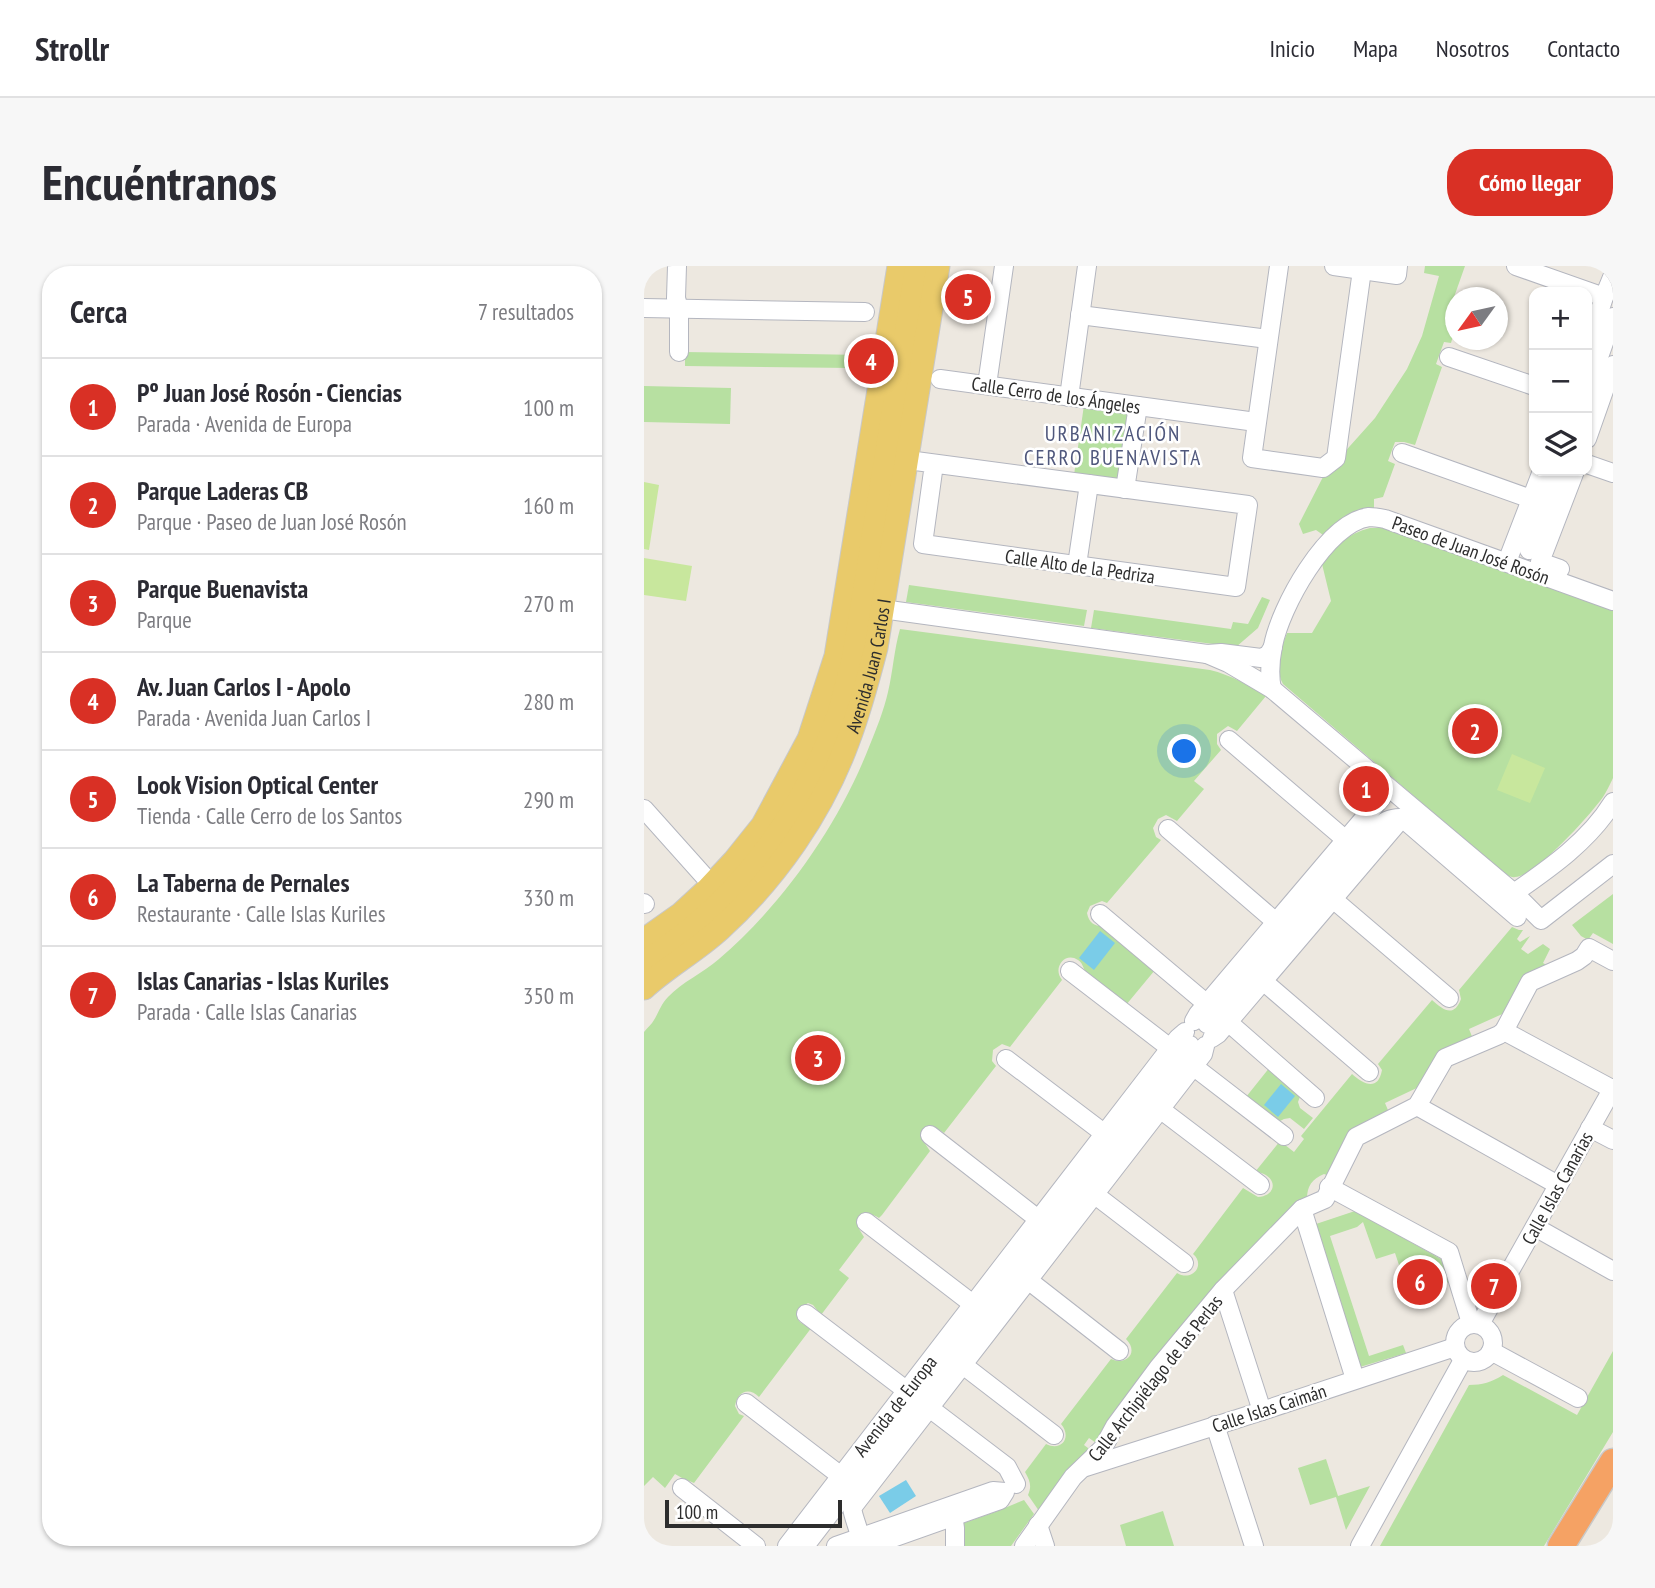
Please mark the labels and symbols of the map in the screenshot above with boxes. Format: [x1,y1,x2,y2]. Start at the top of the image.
pin: 5 [945,271,991,323]
north arrow [1445,287,1508,350]
pin: 4 [848,335,894,387]
street label: Calle Cerro de los Ángeles [970,371,1142,419]
district label: URBANIZACIÓN CERRO BUENAVISTA [1024,420,1202,471]
street label: Paseo de Juan José Rosón [1389,510,1553,590]
street label: Calle Alto de la Pedriza [1004,544,1156,588]
street label: Avenida Juan Carlos I [840,597,896,736]
pin: 2 [1452,705,1498,757]
your location [1167,734,1201,768]
pin: 1 [1343,763,1389,815]
pin: 3 [795,1032,841,1084]
street label: Calle Islas Canarias [1516,1127,1598,1249]
pin: 6 [1397,1256,1443,1308]
pin: 7 [1471,1260,1517,1312]
street label: Calle Archipiélago de las Perlas [1083,1290,1227,1466]
street label: Avenida de Europa [848,1351,942,1461]
street label: Calle Islas Caimán [1209,1378,1329,1438]
scale bar [665,1497,842,1529]

